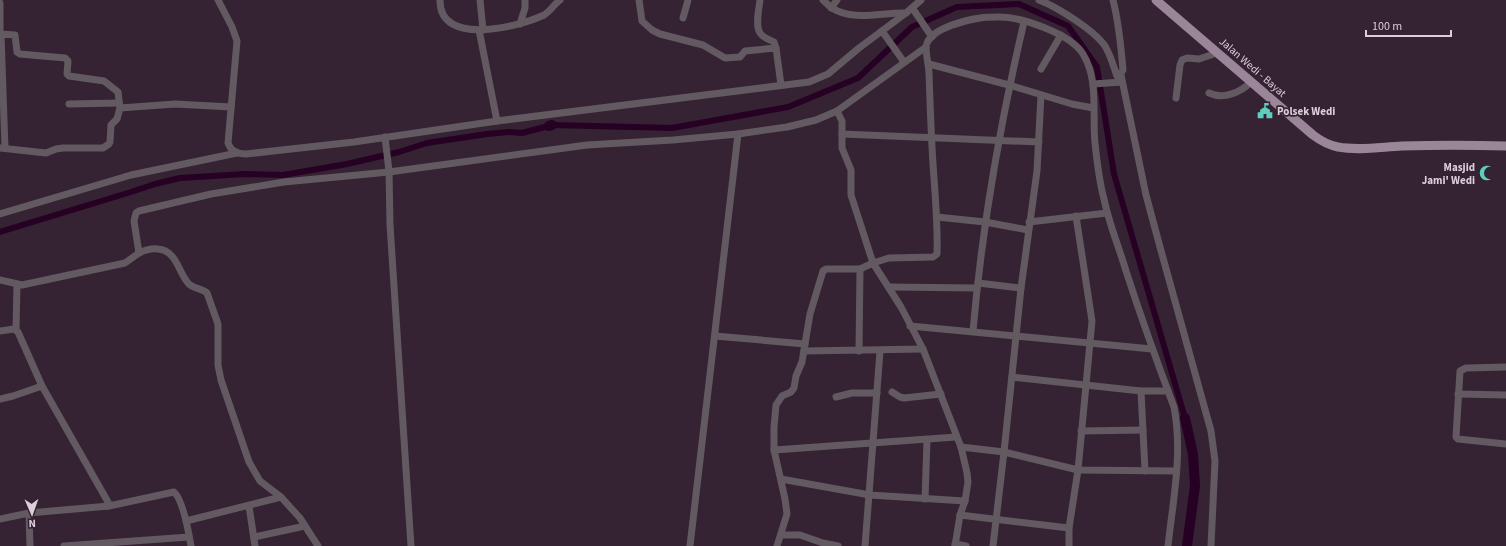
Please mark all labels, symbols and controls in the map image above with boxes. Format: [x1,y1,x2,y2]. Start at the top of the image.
scale bar [1366,12,1451,38]
text: 100 m [1372,18,1402,35]
street label: Jalan Wedi - Bayat [1216,34,1290,101]
public building icon: Polsek Wedi [1256,102,1274,120]
place label: Polsek Wedi [1277,104,1335,119]
place label: Masjid Jami' Wedi [1422,160,1475,188]
mosque icon: Masjid Jami' Wedi [1478,164,1496,182]
north arrow [12,494,52,534]
text: N [28,516,36,531]

